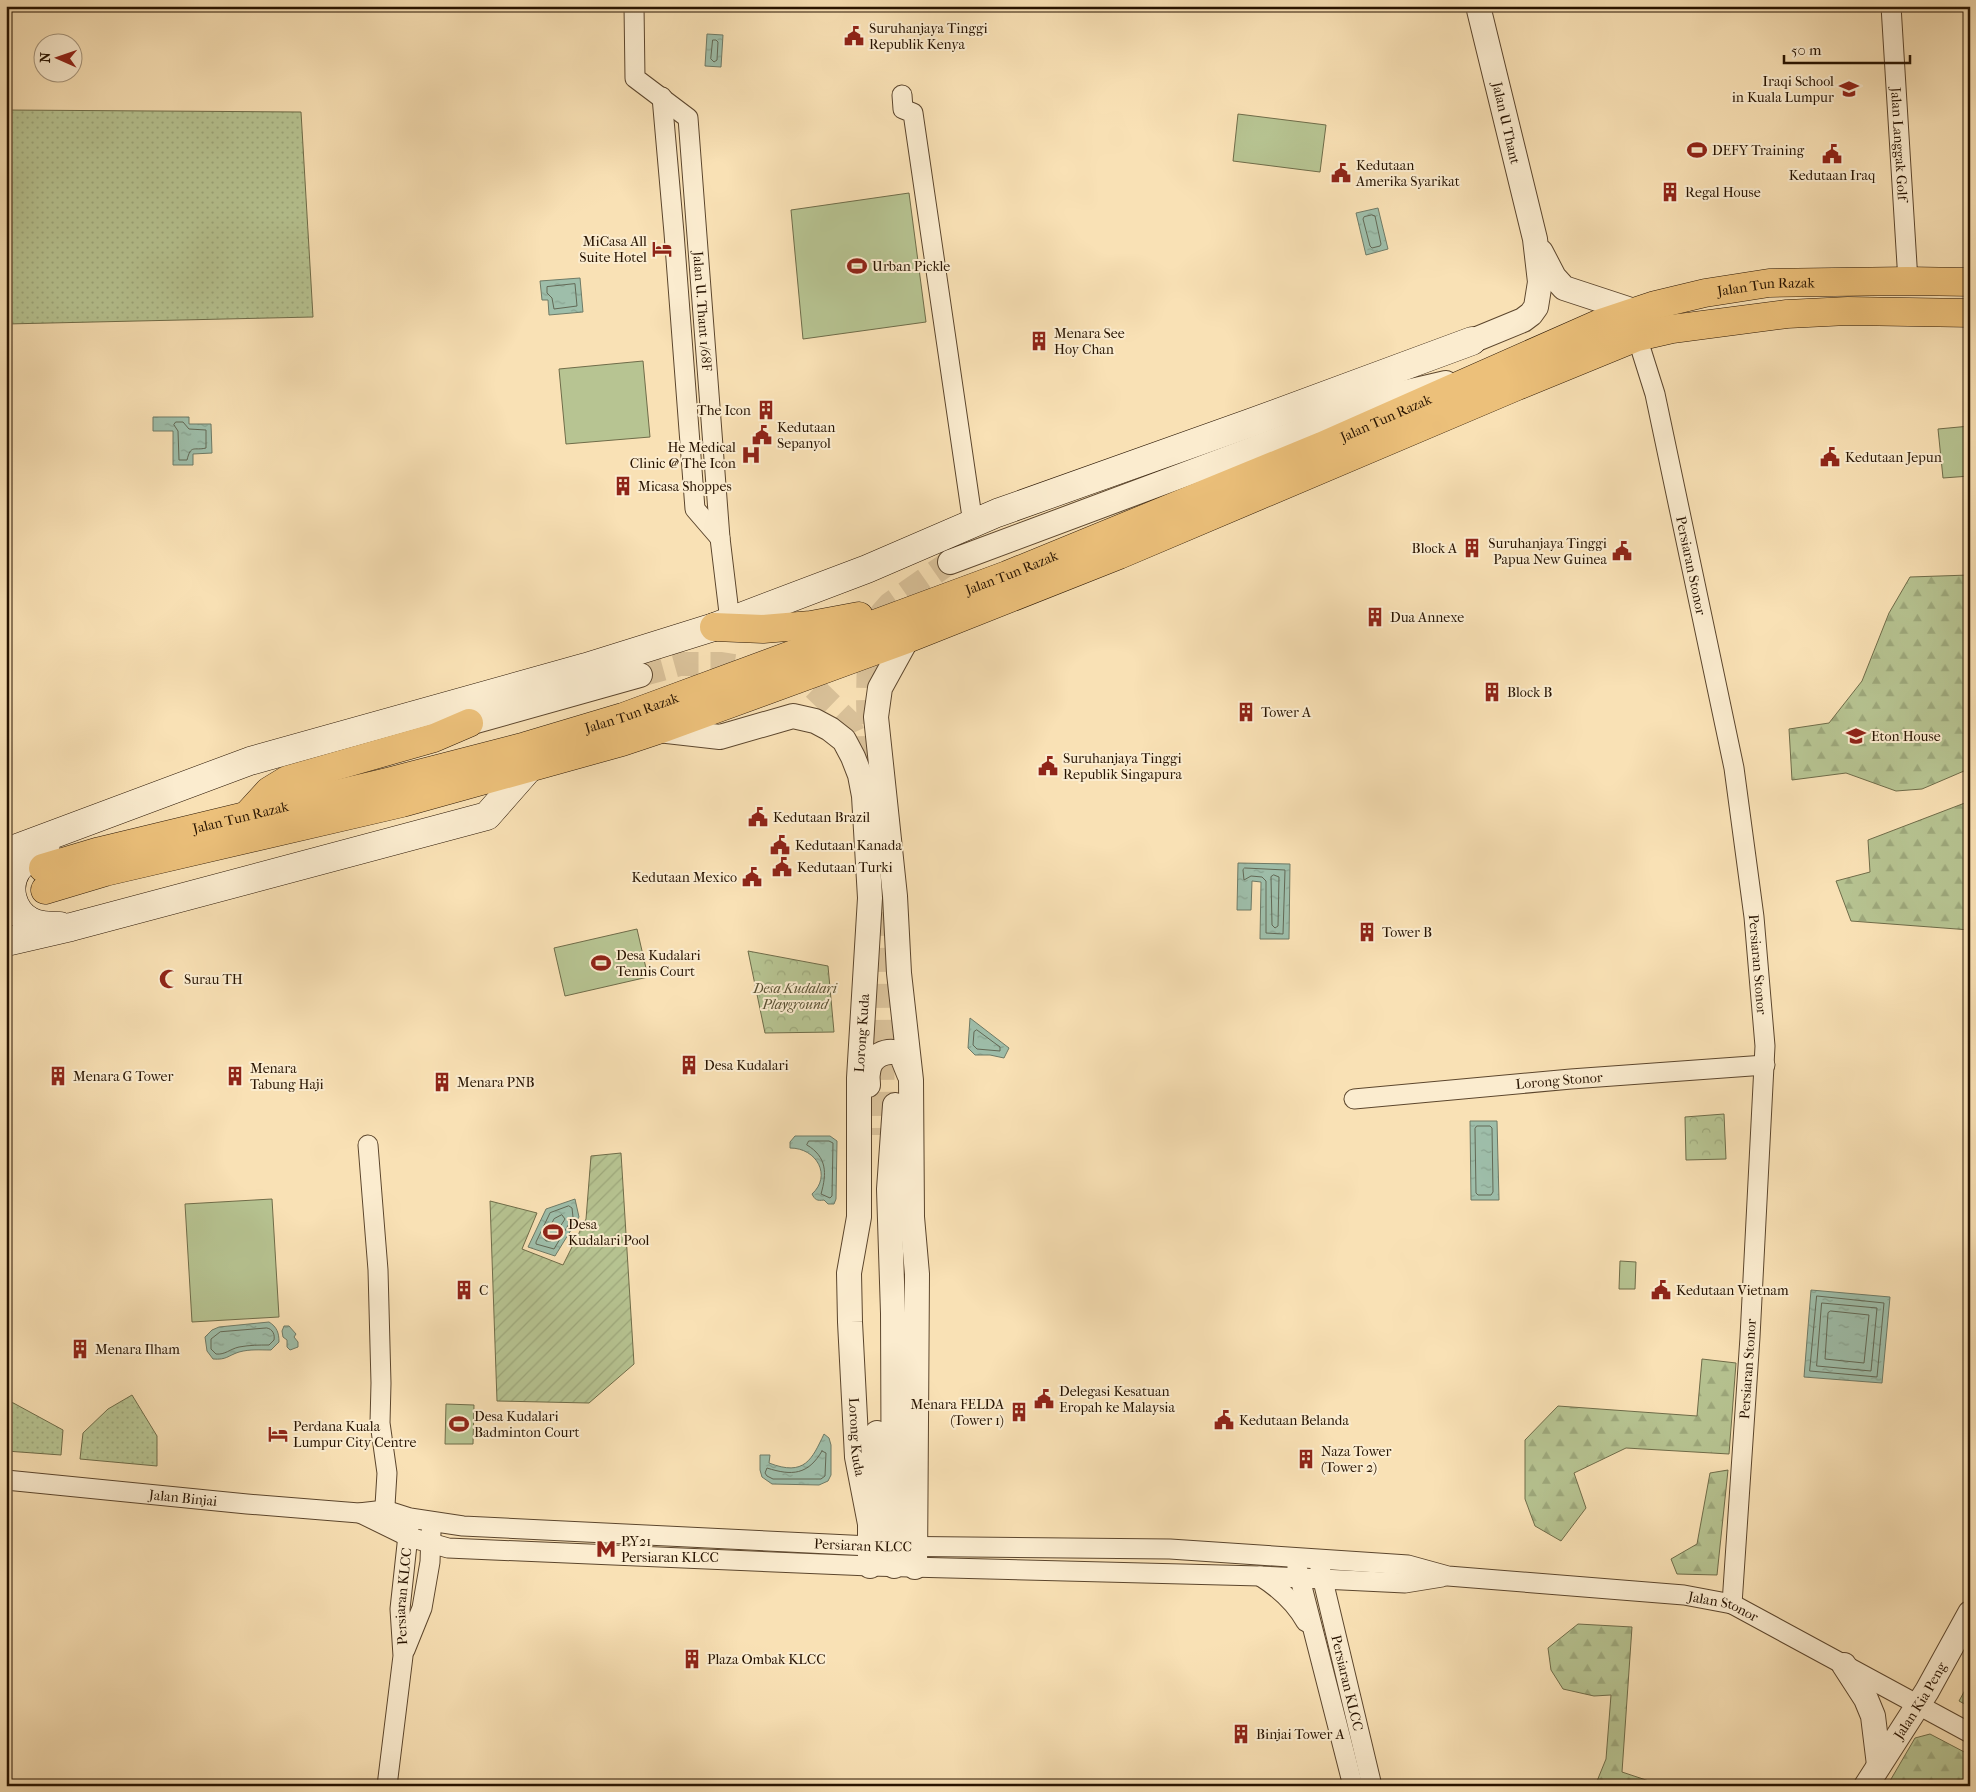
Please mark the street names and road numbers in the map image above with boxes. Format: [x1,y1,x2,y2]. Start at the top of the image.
street label: Jalan U Thant [1488,79,1524,166]
street label: Jalan Langgak Golf [1887,86,1912,204]
street label: Jalan U. Thant 1/68F [690,249,716,372]
street label: Jalan Tun Razak [1715,274,1816,300]
street label: Jalan Tun Razak [1337,390,1435,446]
street label: Persiaran Stonor [1672,514,1710,617]
street label: Jalan Tun Razak [962,546,1061,599]
street label: Jalan Tun Razak [582,688,682,737]
street label: Jalan Tun Razak [190,797,291,837]
street label: Persiaran Stonor [1745,914,1771,1015]
street label: Lorong Kuda [851,993,873,1073]
street label: Lorong Stonor [1515,1068,1603,1093]
street label: Persiaran Stonor [1736,1318,1760,1420]
street label: Lorong Kuda [845,1397,869,1478]
street label: Jalan Binjai [147,1486,218,1509]
street label: Persiaran KLCC [814,1535,912,1555]
street label: Persiaran KLCC [391,1547,415,1646]
street label: Jalan Stonor [1686,1587,1762,1625]
street label: Persiaran KLCC [1328,1633,1367,1732]
street label: Jalan Kia Peng [1889,1659,1950,1743]

